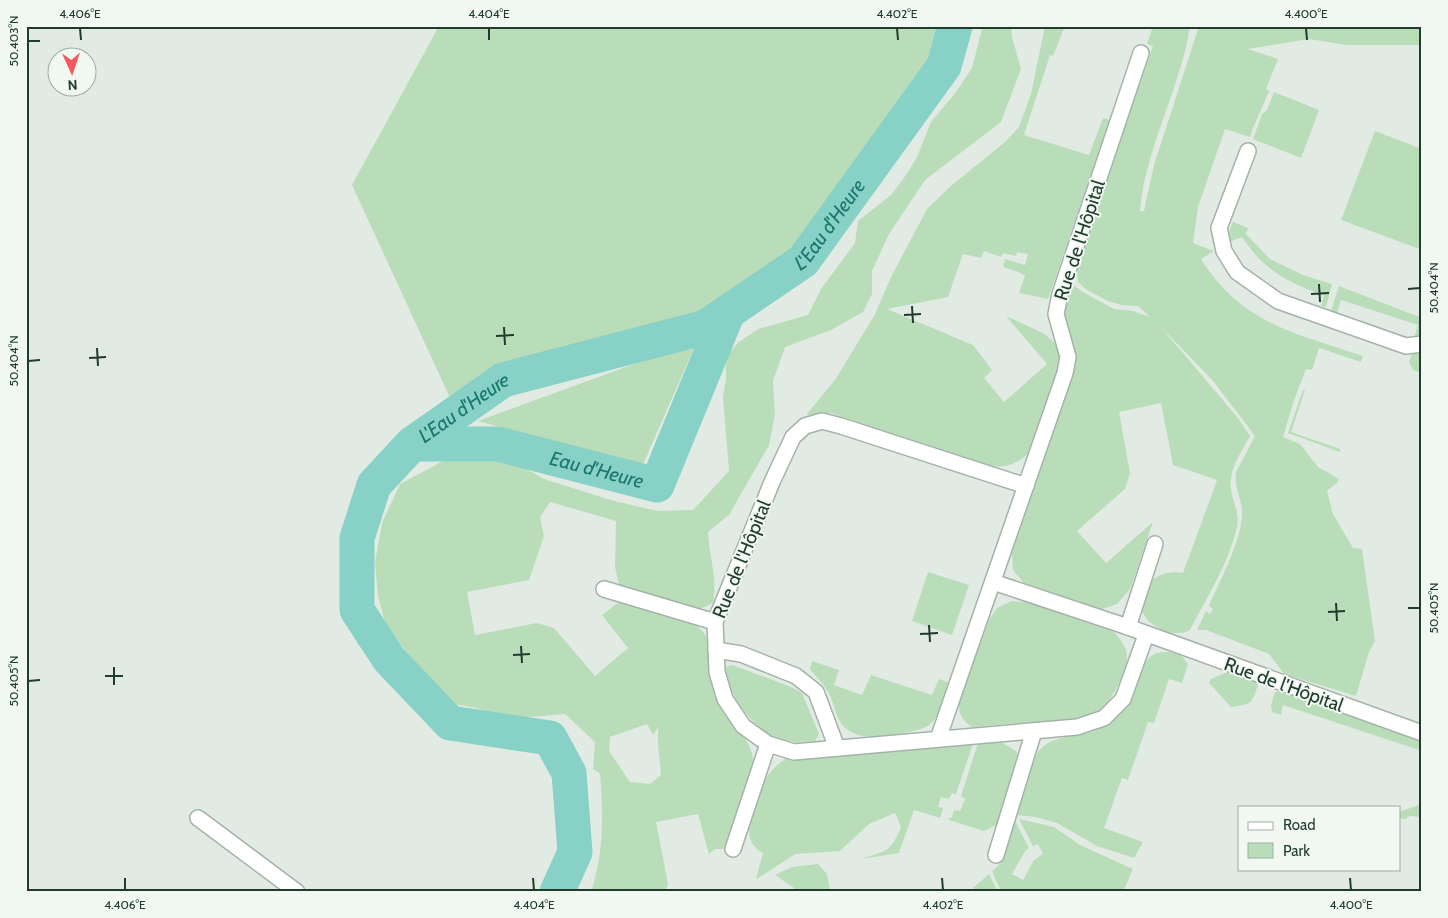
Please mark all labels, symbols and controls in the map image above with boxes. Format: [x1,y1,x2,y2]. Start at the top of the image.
text: 4.406°E [59,6,101,21]
text: 4.404°E [468,6,510,21]
text: 4.402°E [877,6,918,21]
text: 4.400°E [1284,6,1328,21]
text: 50.403°N [6,16,21,66]
north arrow [48,48,98,98]
text: N [67,76,78,94]
water label: L'Eau d'Heure [790,174,870,275]
street label: Rue de l'Hôpital [1049,176,1110,303]
text: 50.404°N [1426,262,1441,314]
text: 50.404°N [6,335,21,387]
water label: L'Eau d'Heure [414,367,511,448]
water label: Eau d'Heure [547,446,646,493]
street label: Rue de l'Hôpital [707,496,776,622]
text: 50.405°N [1426,583,1441,633]
street label: Rue de l'Hôpital [1221,652,1347,717]
text: 50.405°N [6,656,21,706]
legend [1238,806,1400,870]
text: Road [1283,816,1316,834]
text: Park [1283,842,1310,860]
text: 4.406°E [104,897,146,912]
text: 4.404°E [513,897,555,912]
text: 4.402°E [923,897,964,912]
text: 4.400°E [1329,897,1373,912]

